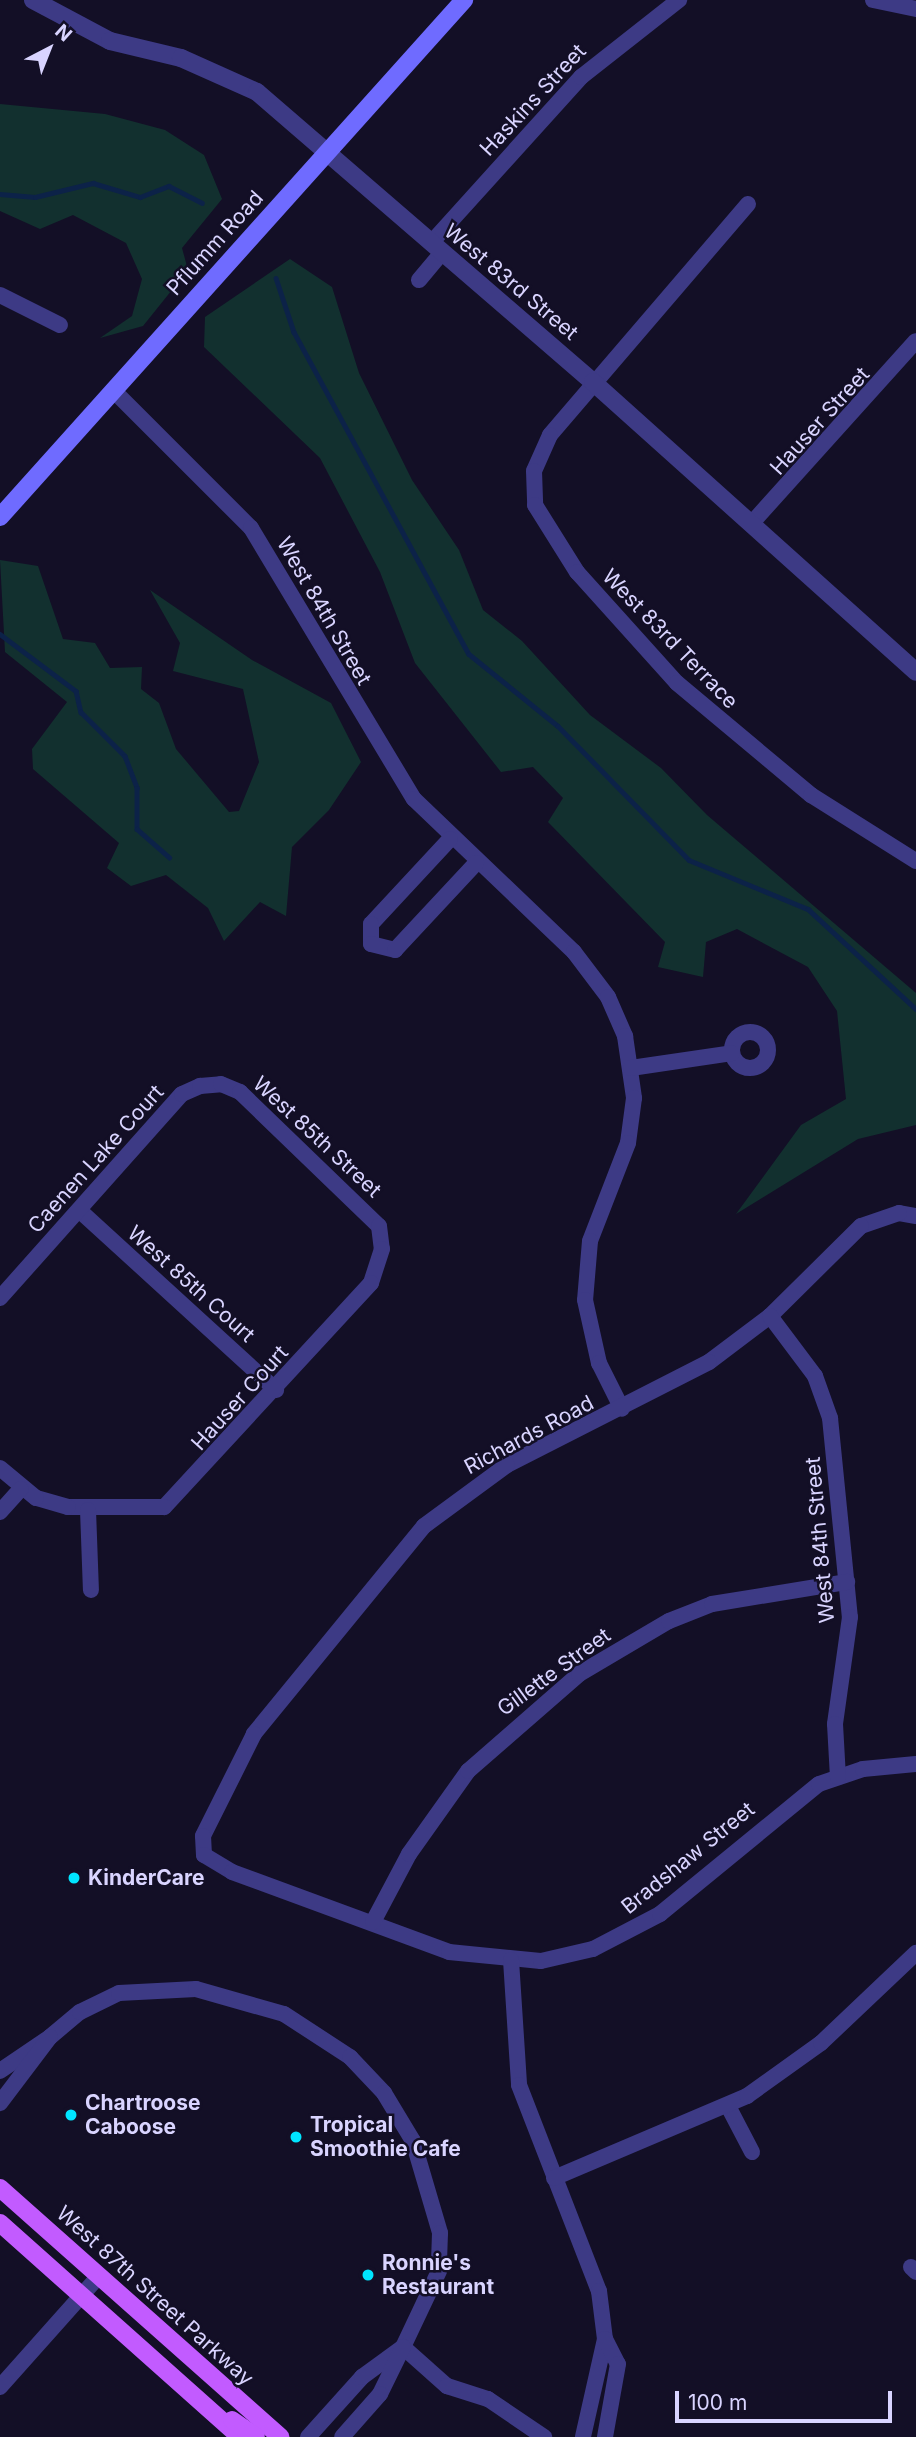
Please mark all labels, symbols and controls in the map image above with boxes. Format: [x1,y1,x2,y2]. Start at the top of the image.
north arrow [14,14,84,84]
text: N [50,20,76,46]
street label: Haskins Street [475,39,591,161]
street label: Pflumm Road [161,186,269,300]
street label: West 83rd Street [439,219,583,345]
street label: Hauser Street [765,362,875,480]
street label: West 84th Street [271,532,377,690]
street label: West 83rd Terrace [597,564,743,714]
street label: West 85th Street [248,1071,386,1203]
street label: Caenen Lake Court [23,1080,169,1238]
street label: West 85th Court [122,1220,260,1348]
street label: Hauser Court [186,1340,294,1456]
street label: Richards Road [460,1390,598,1480]
street label: West 84th Street [800,1456,840,1624]
street label: Gillette Street [493,1623,615,1721]
street label: Bradshaw Street [616,1797,760,1919]
place label: KinderCare [88,1865,205,1891]
marker: KinderCare [66,1870,82,1886]
place label: Chartroose Caboose [85,2090,201,2140]
marker: Chartroose Caboose [63,2107,79,2123]
place label: Tropical Smoothie Cafe [310,2112,461,2162]
marker: Tropical Smoothie Cafe [288,2129,304,2145]
street label: West 87th Street Parkway [51,2201,259,2391]
place label: Ronnie's Restaurant [382,2250,494,2300]
marker: Ronnie's Restaurant [360,2267,376,2283]
scale bar [678,2378,895,2422]
text: 100 m [688,2390,747,2415]

